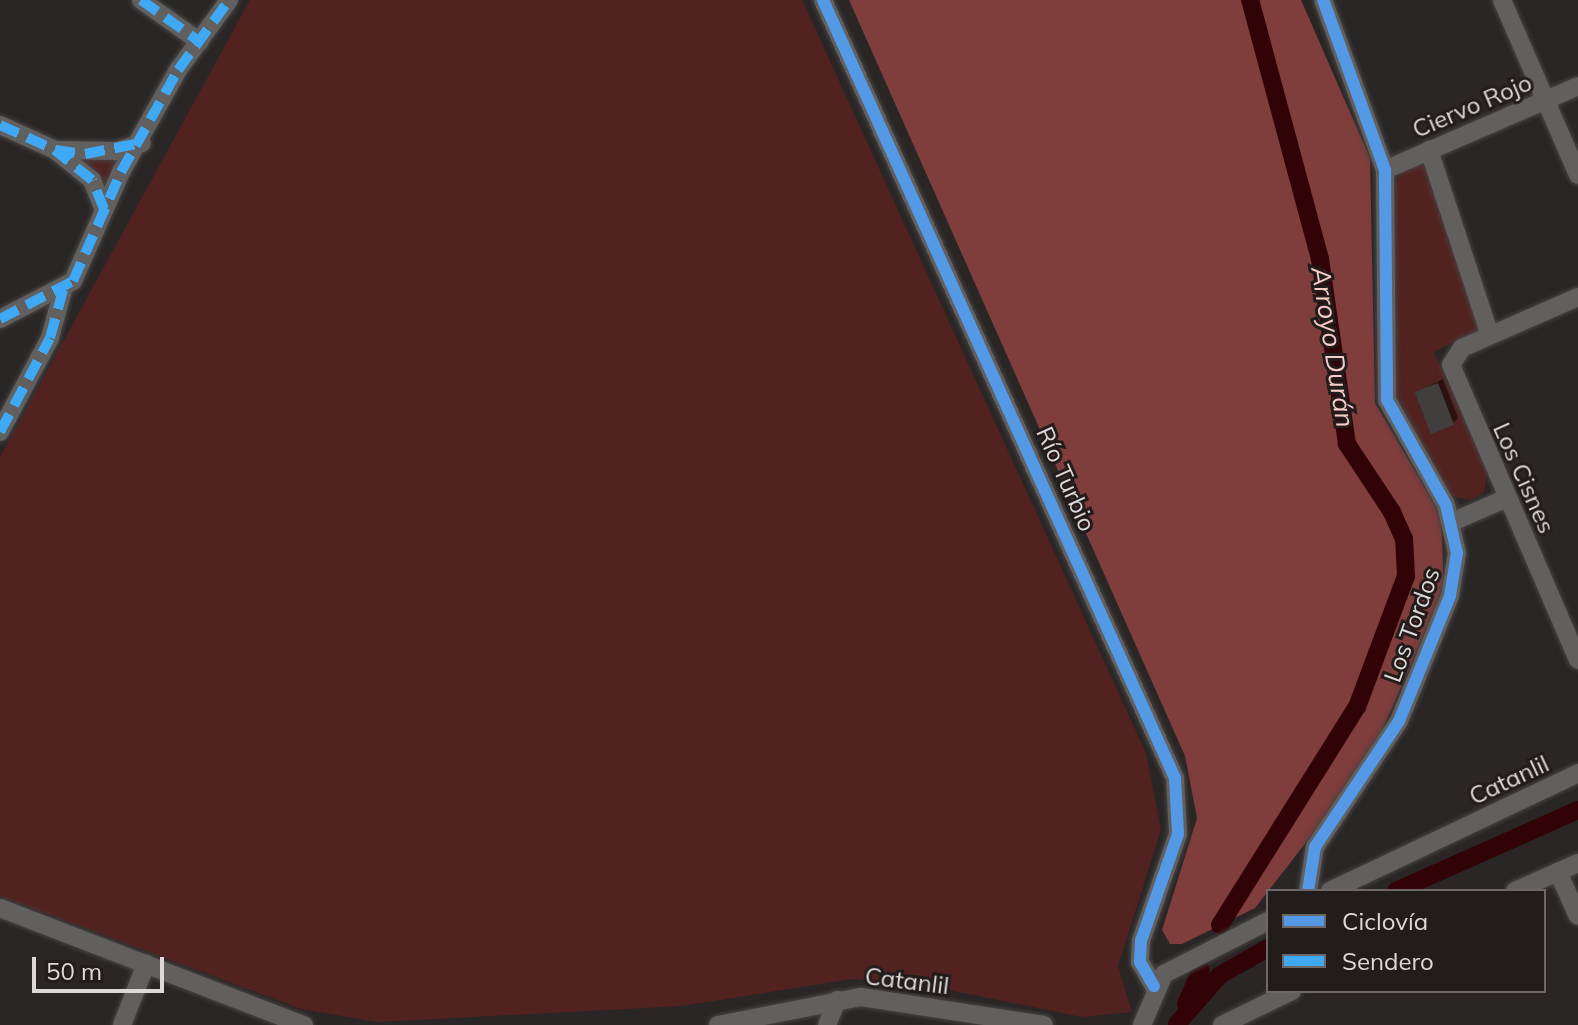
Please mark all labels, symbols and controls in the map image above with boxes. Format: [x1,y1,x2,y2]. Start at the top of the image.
street label: Ciervo Rojo [1408,68,1536,144]
water label: Arroyo Durán [1305,264,1361,430]
street label: Los Cisnes [1487,418,1561,538]
street label: Río Turbio [1030,422,1102,536]
street label: Los Tordos [1378,564,1446,686]
street label: Catanlil [1465,749,1553,811]
legend [1266,889,1546,993]
text: Ciclovía [1342,906,1428,936]
scale bar [36,941,168,991]
text: Sendero [1342,946,1434,976]
text: 50 m [46,956,102,986]
street label: Catanlil [863,962,951,1000]

